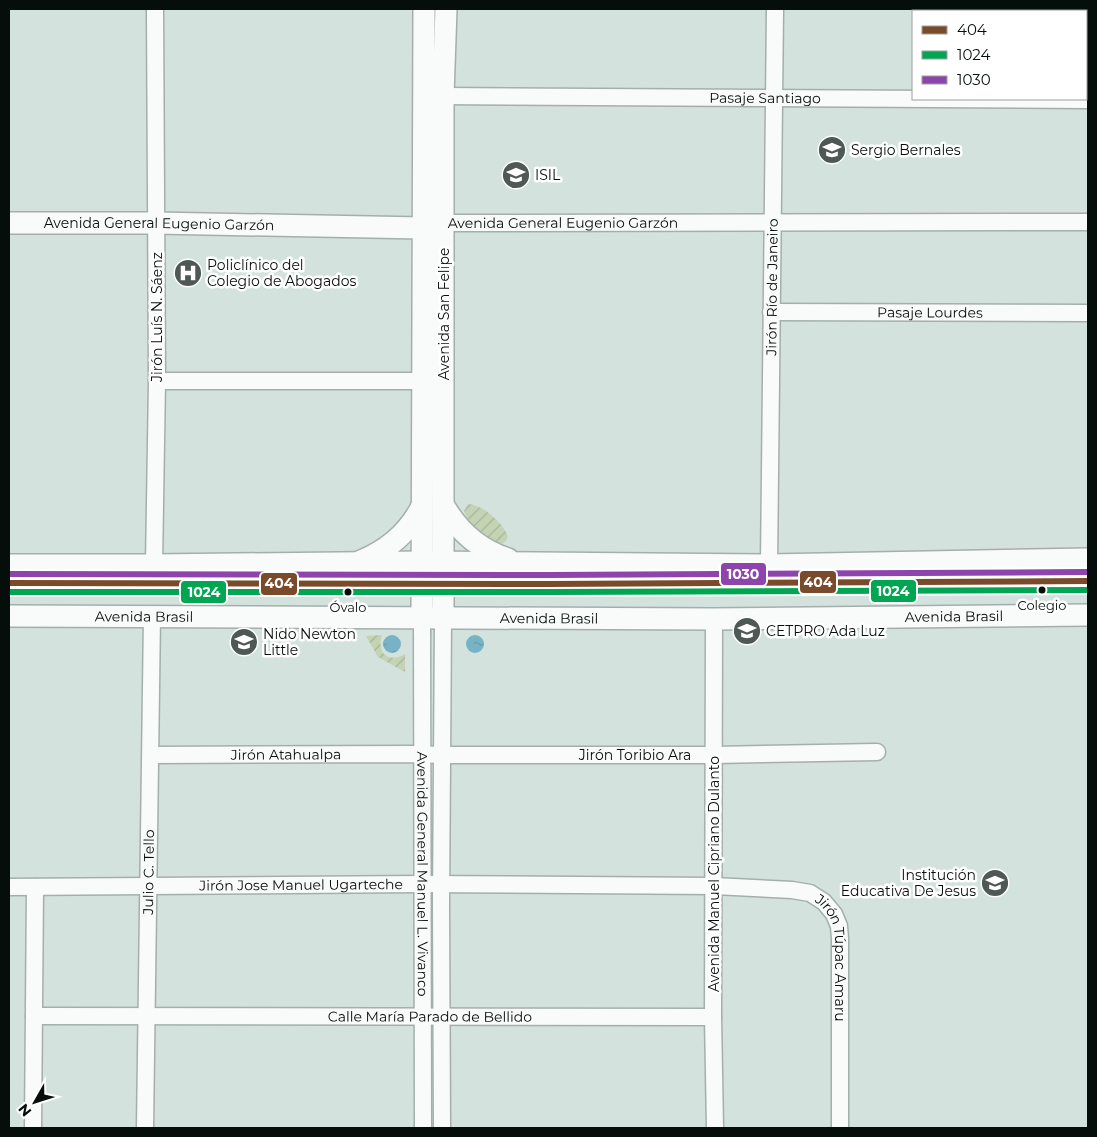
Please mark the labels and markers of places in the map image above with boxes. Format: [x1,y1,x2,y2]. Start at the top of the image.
school or university icon: Sergio Bernales [817,135,847,165]
place label: Sergio Bernales [851,141,961,159]
school or university icon: ISIL [501,160,531,190]
place label: ISIL [535,166,561,184]
place label: Policlínico del Colegio de Abogados [207,256,356,290]
hospital icon: Policlínico del Colegio de Abogados [173,258,203,288]
marker: Colegio [1037,585,1047,595]
marker: Óvalo [343,587,353,597]
place label: Colegio [1018,597,1066,613]
place label: Óvalo [329,599,367,615]
school or university icon: CETPRO Ada Luz [732,616,762,646]
place label: CETPRO Ada Luz [766,622,885,640]
place label: Nido Newton Little [263,625,356,659]
school or university icon: Nido Newton Little [229,627,259,657]
place label: Institución Educativa De Jesus [841,866,976,900]
school or university icon: Institución Educativa De Jesus [980,868,1010,898]

